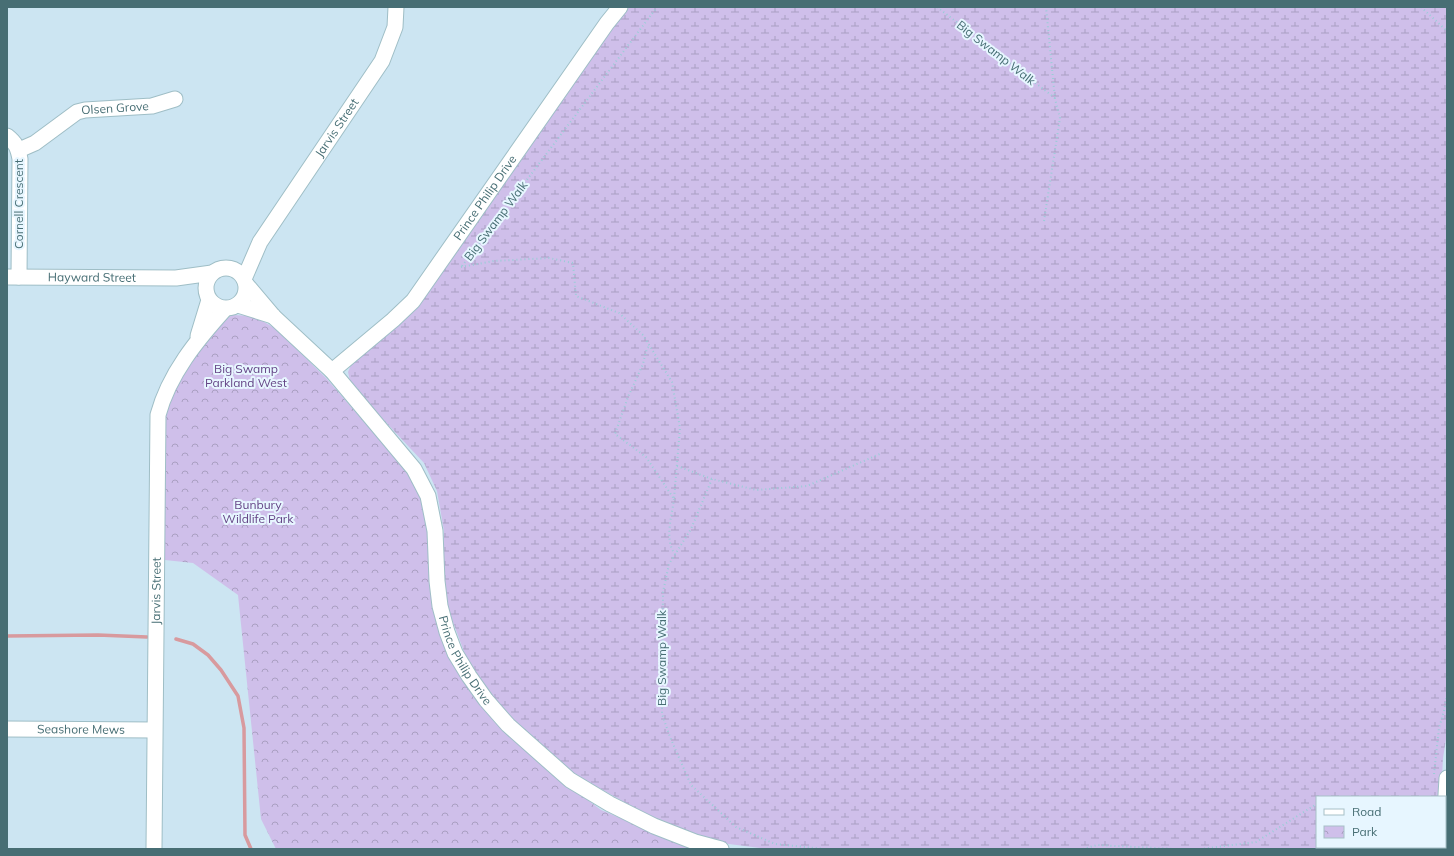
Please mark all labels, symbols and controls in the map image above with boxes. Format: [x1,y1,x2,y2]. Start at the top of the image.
street label: Big Swamp Walk [954,17,1039,89]
street label: Jarvis Street [311,95,362,160]
street label: Olsen Grove [81,98,149,117]
street label: Prince Philip Drive [450,152,519,243]
street label: Cornell Crescent [11,159,26,249]
street label: Big Swamp Walk [461,177,531,264]
street label: Hayward Street [48,269,136,285]
park label: Big Swamp Parkland West [205,361,287,390]
park label: Bunbury Wildlife Park [223,497,294,526]
street label: Jarvis Street [148,557,164,625]
street label: Big Swamp Walk [654,609,669,706]
street label: Prince Philip Drive [436,614,495,708]
street label: Seashore Mews [37,721,125,737]
legend [1316,796,1446,848]
text: Road [1352,804,1381,819]
text: Park [1352,824,1378,839]

